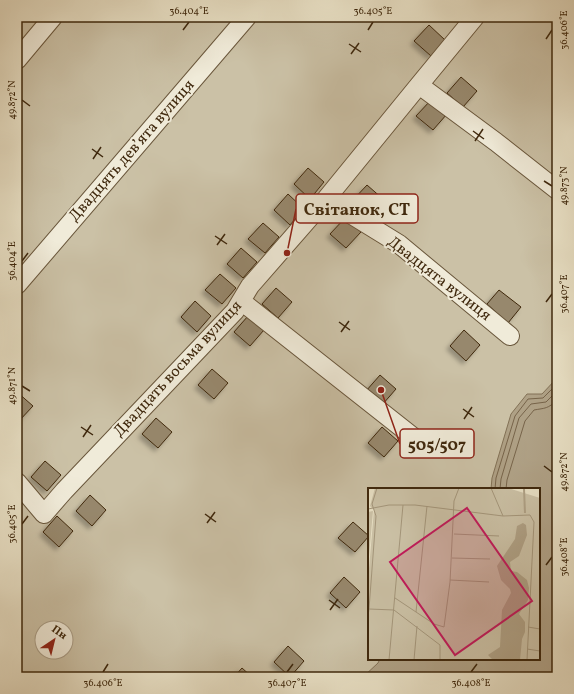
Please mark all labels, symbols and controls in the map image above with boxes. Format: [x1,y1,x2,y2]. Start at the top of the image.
text: 36.404°E [169,4,209,18]
text: 36.405°E [354,4,392,18]
text: 36.406°E [557,10,571,50]
street label: Двадцять дев’ята вулиця [64,75,200,227]
text: 49.872°N [5,80,19,120]
text: 49.873°N [557,166,571,206]
callout: Світанок, СТ [296,194,418,223]
text: Світанок, СТ [304,199,410,222]
street label: Двадцята вулиця [382,231,496,327]
text: 36.404°E [5,241,19,281]
text: 36.407°E [557,275,571,313]
street label: Двадцать восьма вулиця [109,296,247,442]
text: 49.871°N [5,366,19,405]
callout: 505/507 [400,429,474,458]
text: 505/507 [408,434,466,457]
text: 49.872°N [557,452,571,492]
inset map [368,488,540,660]
text: 36.405°E [5,505,19,543]
text: 36.408°E [557,537,571,577]
north arrow [34,620,74,660]
text: Пн [48,622,70,644]
text: 36.406°E [83,676,123,690]
text: 36.407°E [268,676,306,690]
text: 36.408°E [451,676,491,690]

